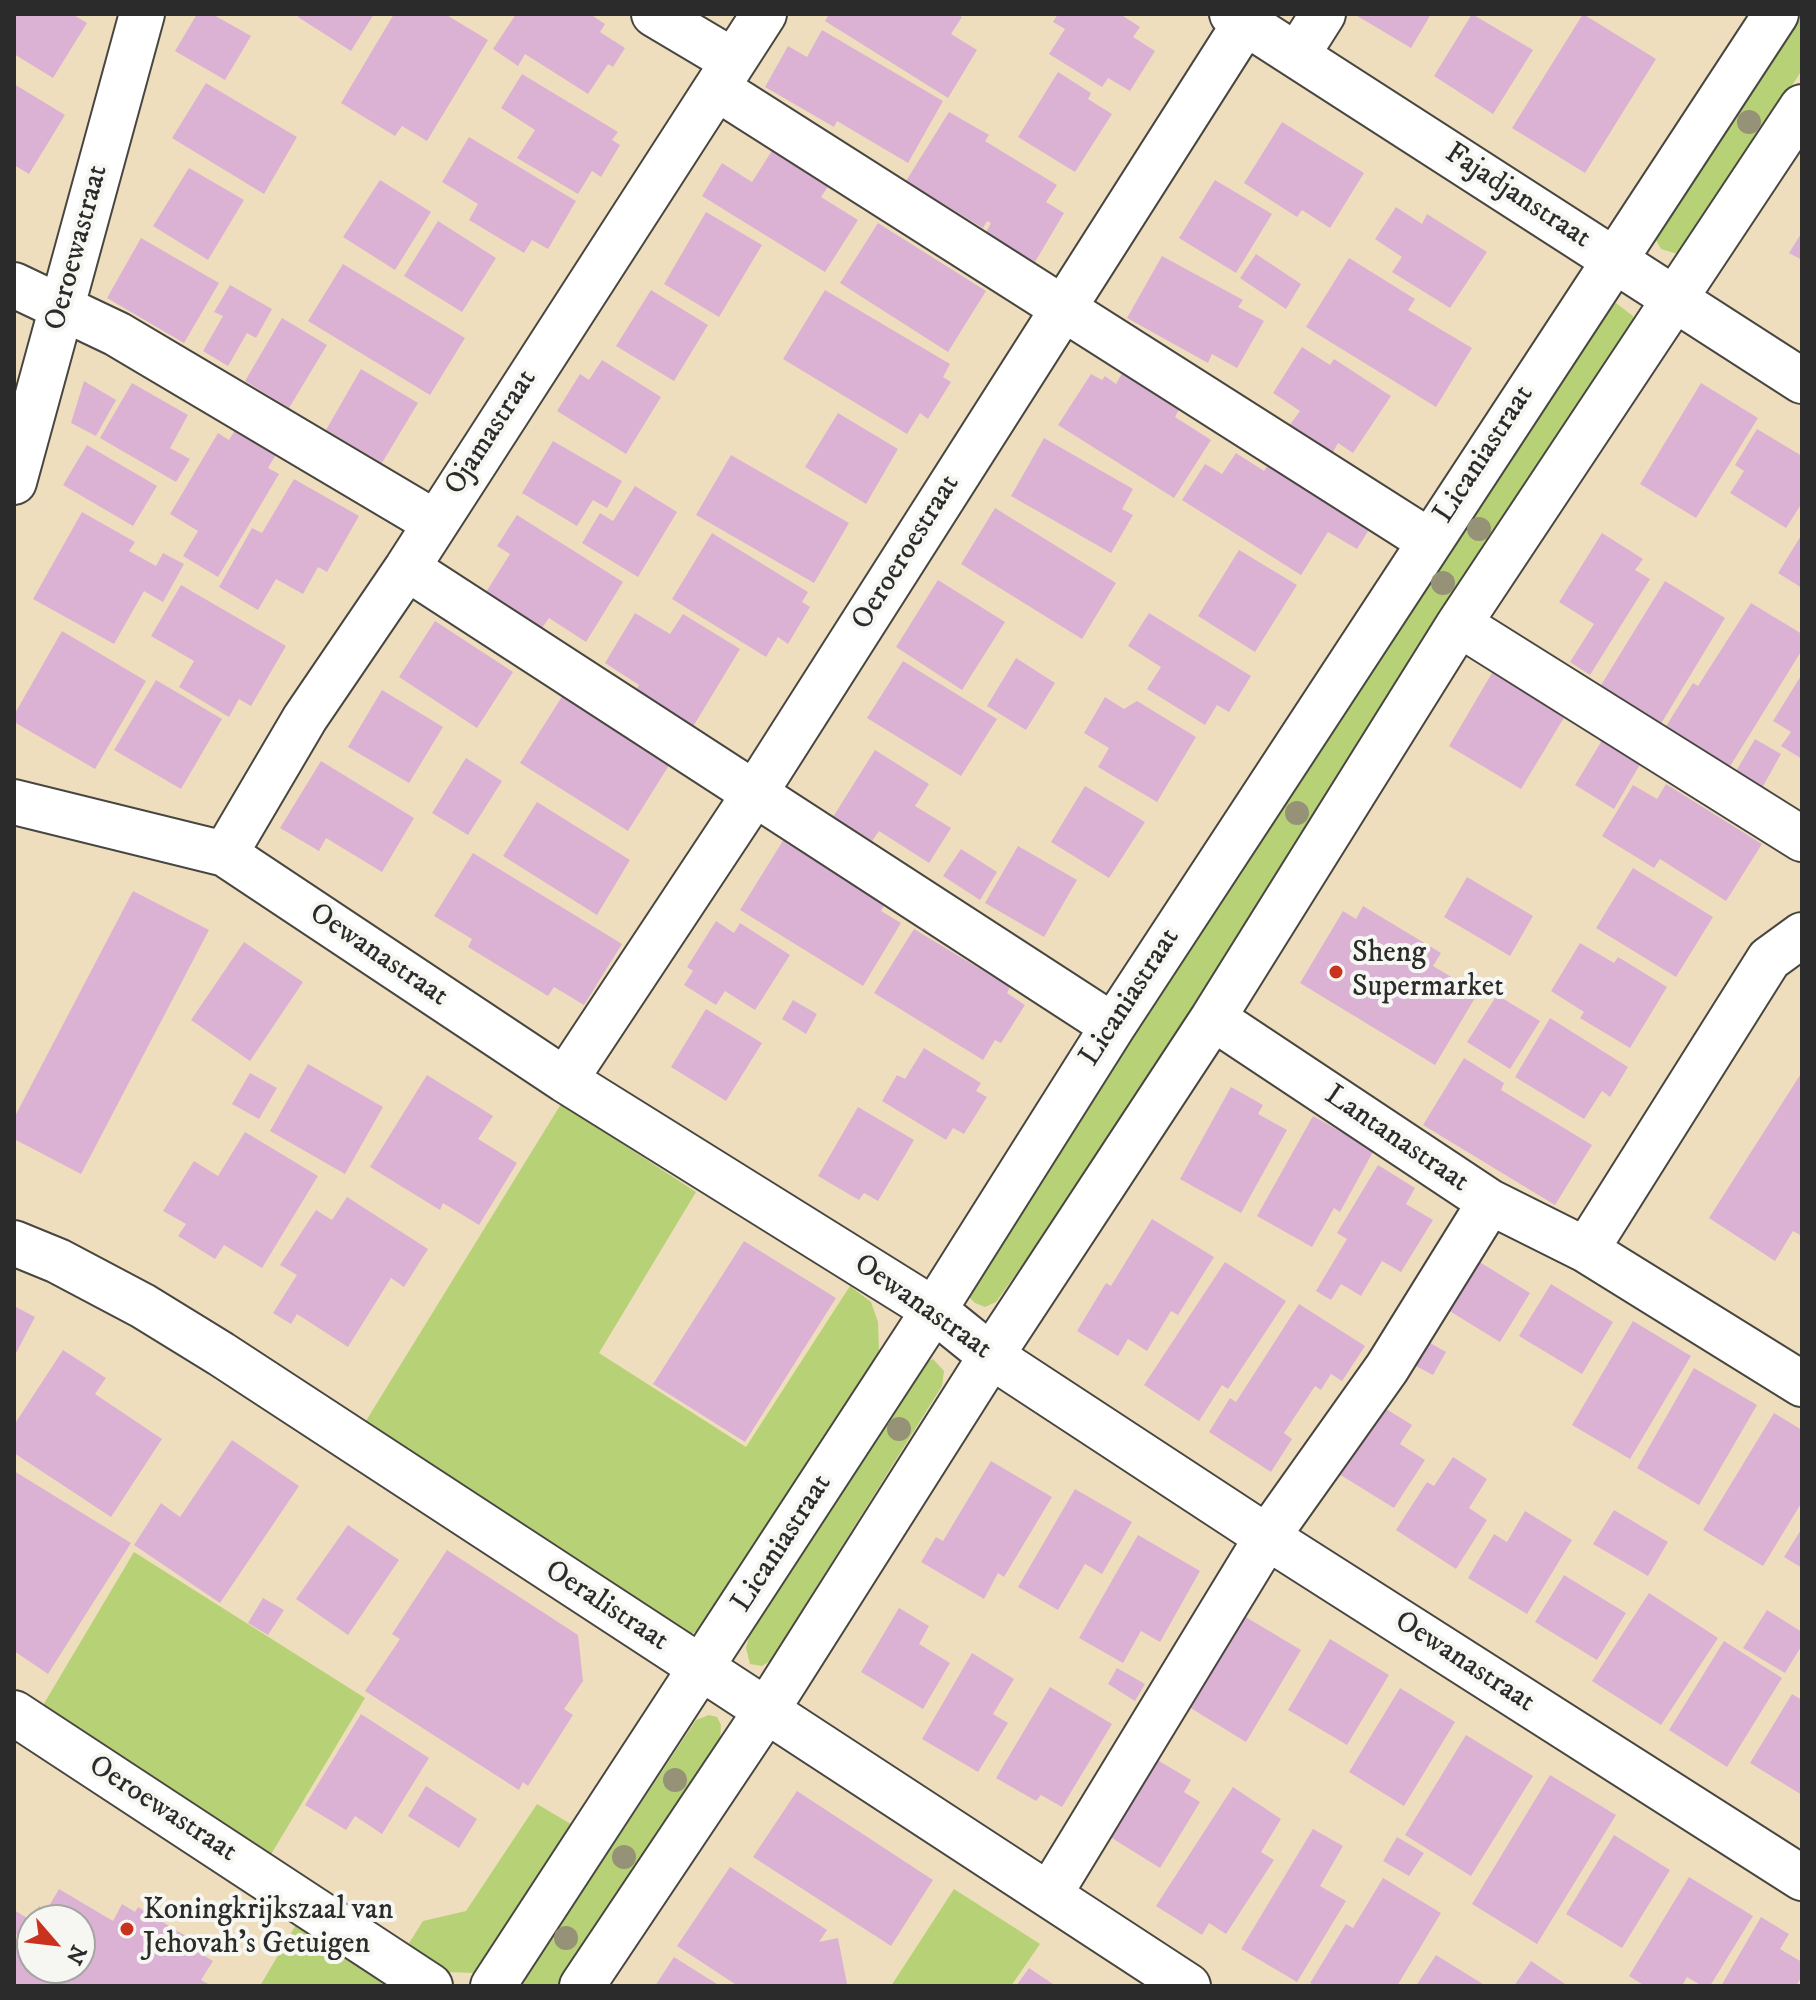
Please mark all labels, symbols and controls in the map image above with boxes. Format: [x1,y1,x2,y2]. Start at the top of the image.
street label: Fajadjanstraat [1437,137,1597,257]
street label: Oeroewastraat [39,161,117,335]
street label: Ojamastraat [438,363,546,503]
street label: Licaniastraat [1427,379,1543,531]
street label: Oeroeroestraat [845,469,969,637]
street label: Oewanastraat [302,896,454,1016]
street label: Licaniastraat [1073,922,1189,1074]
place label: Sheng Supermarket [1352,937,1504,1008]
marker: Sheng Supermarket [1327,963,1345,981]
street label: Lantanastraat [1317,1079,1475,1201]
street label: Oewanastraat [846,1247,998,1369]
street label: Licaniastraat [725,1468,841,1620]
street label: Oeralistraat [537,1554,675,1660]
street label: Oewanastraat [1387,1604,1541,1722]
street label: Oeroewastraat [81,1749,243,1871]
place label: Koningkrijkszaal van Jehovah's Getuigen [143,1894,393,1964]
north arrow [16,1904,96,1984]
marker: Koningkrijkszaal van Jehovah's Getuigen [118,1920,136,1938]
text: N [60,1940,92,1969]

